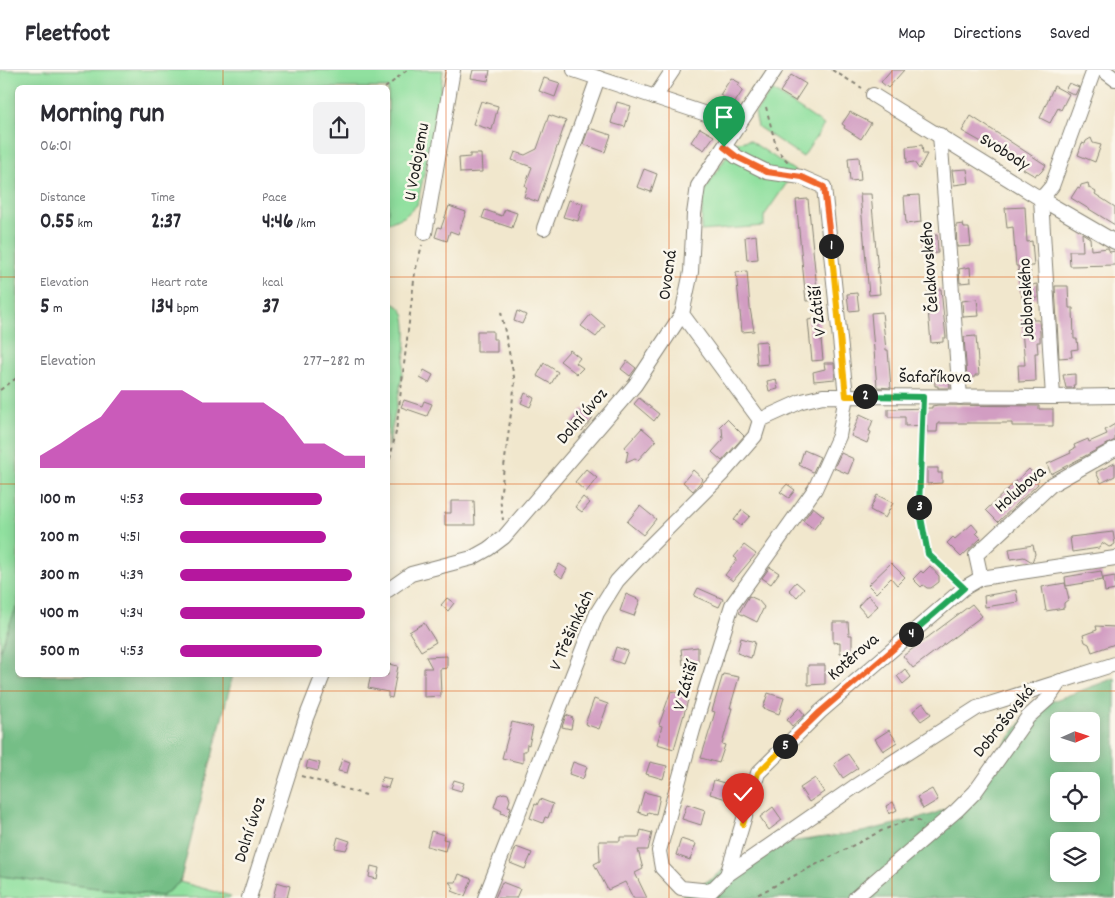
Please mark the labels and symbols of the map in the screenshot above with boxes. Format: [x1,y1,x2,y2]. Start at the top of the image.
pin [703,96,745,147]
street label: U Vodojemu [399,121,437,203]
street label: Svobody [974,128,1035,179]
street label: Čelakovského [915,221,947,313]
pin: 1 [818,234,844,258]
street label: Ovocná [653,248,685,302]
street label: Jablonského [1013,257,1043,341]
street label: V Zátiší [804,283,834,338]
street label: Šafaříkova [899,366,971,391]
street label: Dolní úvoz [551,383,615,451]
pin: 2 [852,384,878,408]
street label: Holubova [990,460,1053,519]
pin: 3 [906,494,932,520]
street label: V Třešinkách [544,587,602,675]
pin: 4 [898,622,924,646]
street label: Kotěrova [823,628,886,688]
street label: V Zátiší [668,656,707,714]
street label: Dobrošovská [968,680,1042,764]
north arrow [1050,712,1100,762]
pin: 5 [772,734,798,758]
pin [722,773,764,824]
street label: Dolní úvoz [229,794,273,866]

